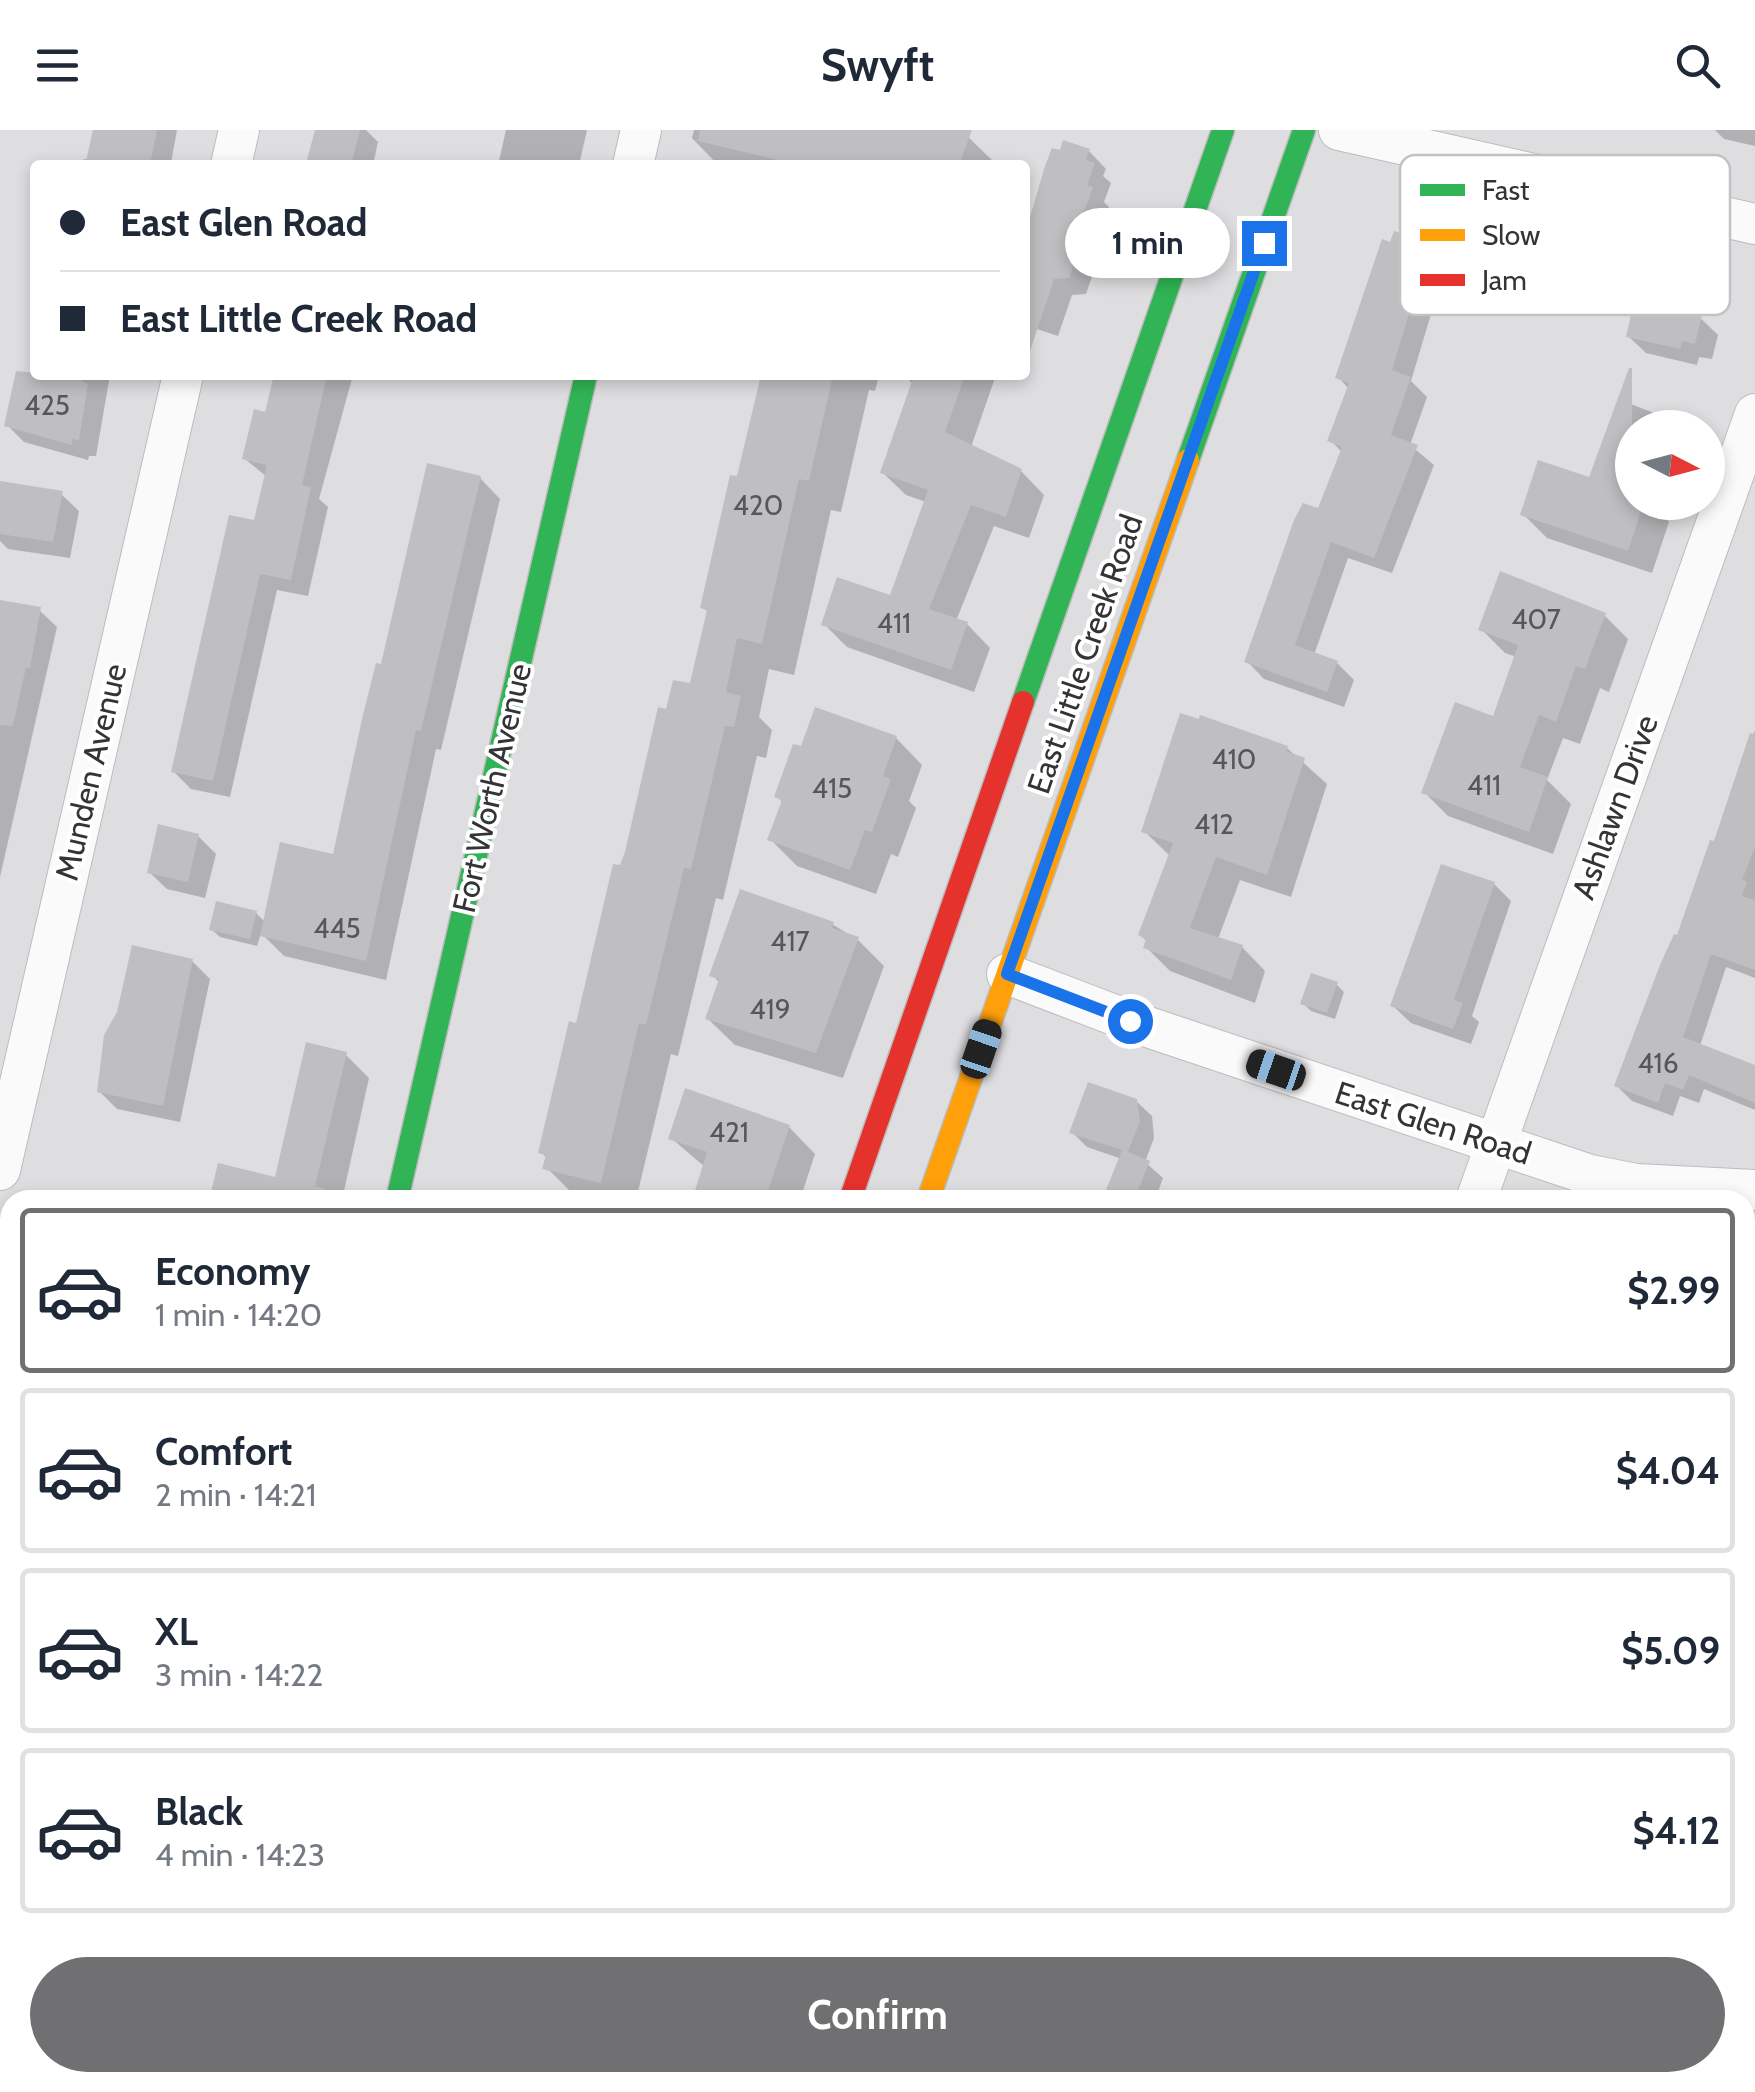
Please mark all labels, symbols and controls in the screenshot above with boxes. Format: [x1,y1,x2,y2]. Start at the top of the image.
icon: menu [30,38,85,93]
text: Swyft [821,38,934,92]
icon: search [1670,38,1725,93]
legend [1400,155,1730,315]
text: Fast [1482,173,1530,207]
text: East Glen Road [120,199,367,246]
callout: 1 min [1064,208,1229,278]
text: Slow [1482,218,1540,252]
route end [1242,221,1287,266]
text: 1 min [1111,223,1184,262]
text: Jam [1481,263,1527,297]
text: East Little Creek Road [120,295,477,342]
house number: 425 [24,388,70,422]
north arrow [1615,410,1725,520]
map controls [1615,410,1725,520]
house number: 420 [733,488,783,522]
street label: East Little Creek Road [1018,509,1151,799]
house number: 407 [1511,602,1561,636]
house number: 411 [877,606,911,640]
street label: Fort Worth Avenue [444,659,539,916]
street label: Munden Avenue [47,660,134,884]
street label: Ashlawn Drive [1563,710,1666,904]
house number: 410 [1212,742,1256,776]
house number: 411 [1467,768,1501,802]
house number: 415 [812,771,852,805]
house number: 412 [1194,807,1234,841]
house number: 445 [313,911,361,945]
house number: 417 [770,924,810,958]
house number: 419 [749,992,791,1026]
route start [1108,999,1153,1044]
car [957,1016,1005,1082]
car [1243,1046,1309,1094]
house number: 416 [1637,1046,1679,1080]
street label: East Glen Road [1330,1072,1536,1173]
house number: 421 [709,1115,749,1149]
icon: car [35,1246,125,1336]
text: Economy [155,1248,310,1295]
text: $2.99 [1627,1267,1720,1314]
text: 1 min · 14:20 [155,1295,322,1334]
icon: car [35,1426,125,1516]
text: Comfort [155,1428,292,1475]
text: $4.04 [1616,1447,1720,1494]
text: 2 min · 14:21 [155,1475,317,1514]
icon: car [35,1606,125,1696]
text: XL [155,1608,198,1655]
text: $5.09 [1621,1627,1720,1674]
text: 3 min · 14:22 [155,1655,323,1694]
icon: car [35,1786,125,1876]
text: Black [155,1788,243,1835]
text: $4.12 [1632,1807,1720,1854]
text: 4 min · 14:23 [155,1835,325,1874]
button: Confirm [30,1957,1725,2072]

